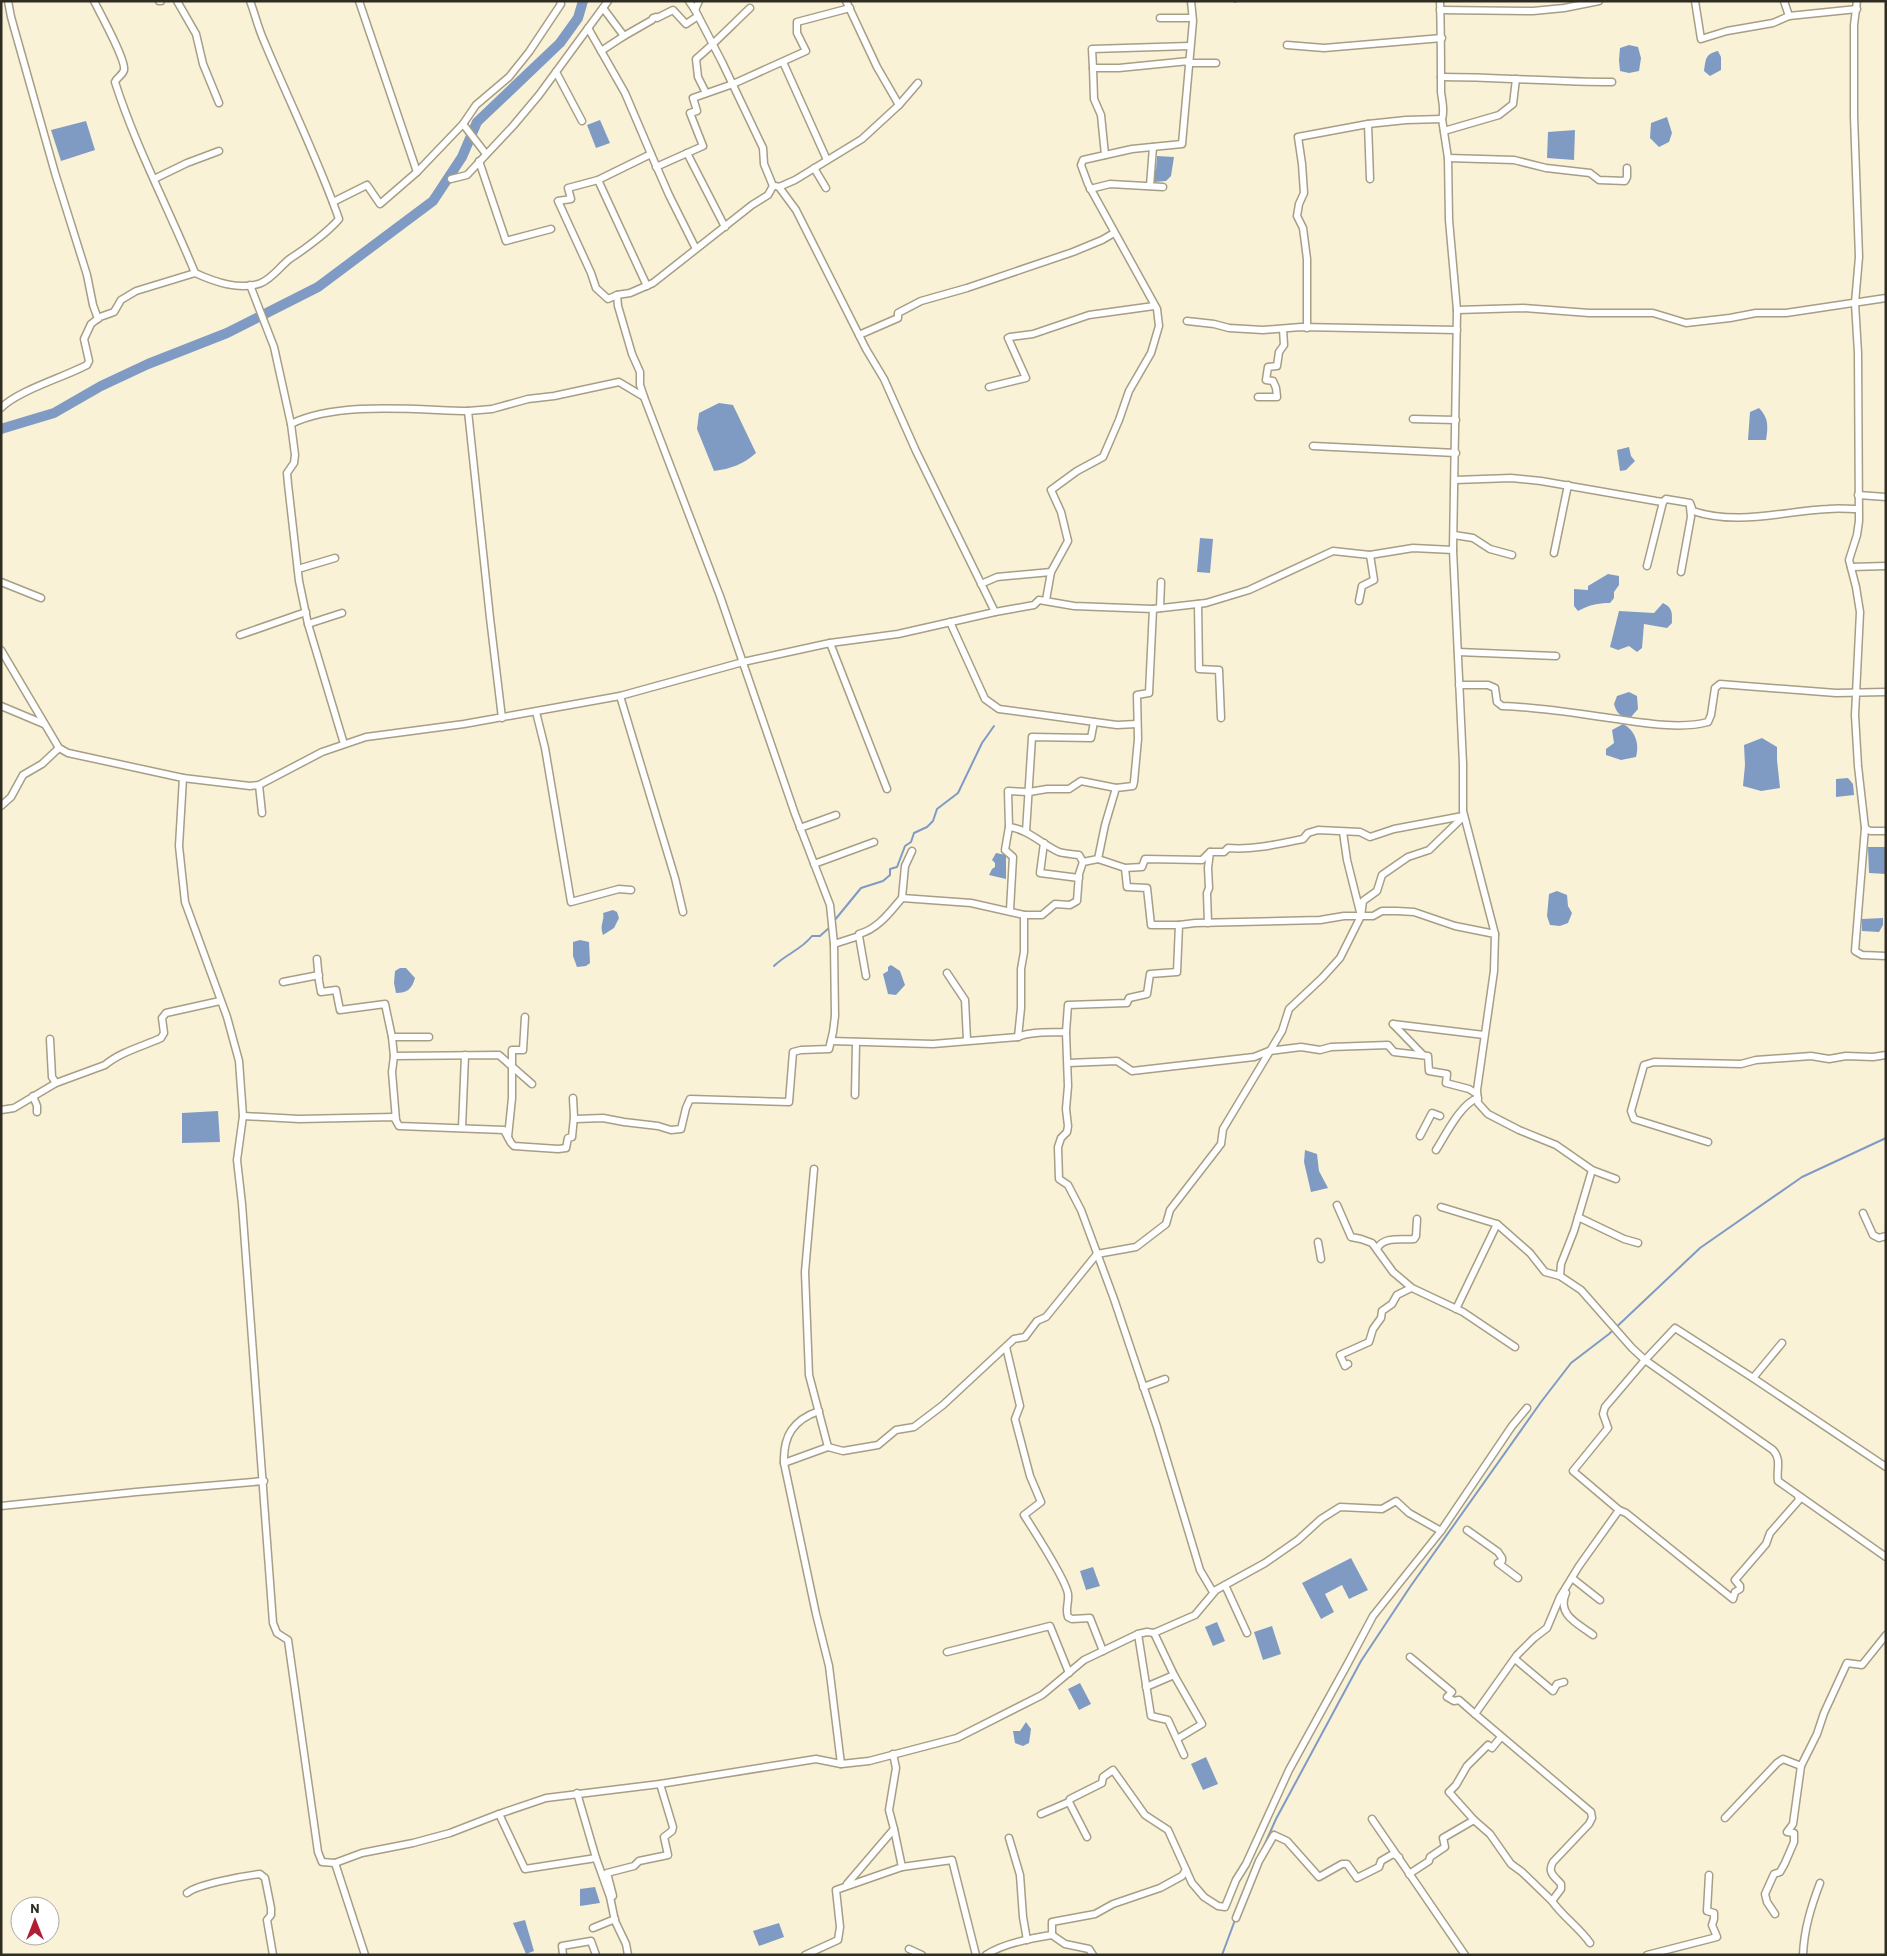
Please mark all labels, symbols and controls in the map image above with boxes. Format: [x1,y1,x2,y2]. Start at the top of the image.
north arrow [10,1896,60,1946]
text: N [30,1899,40,1916]

